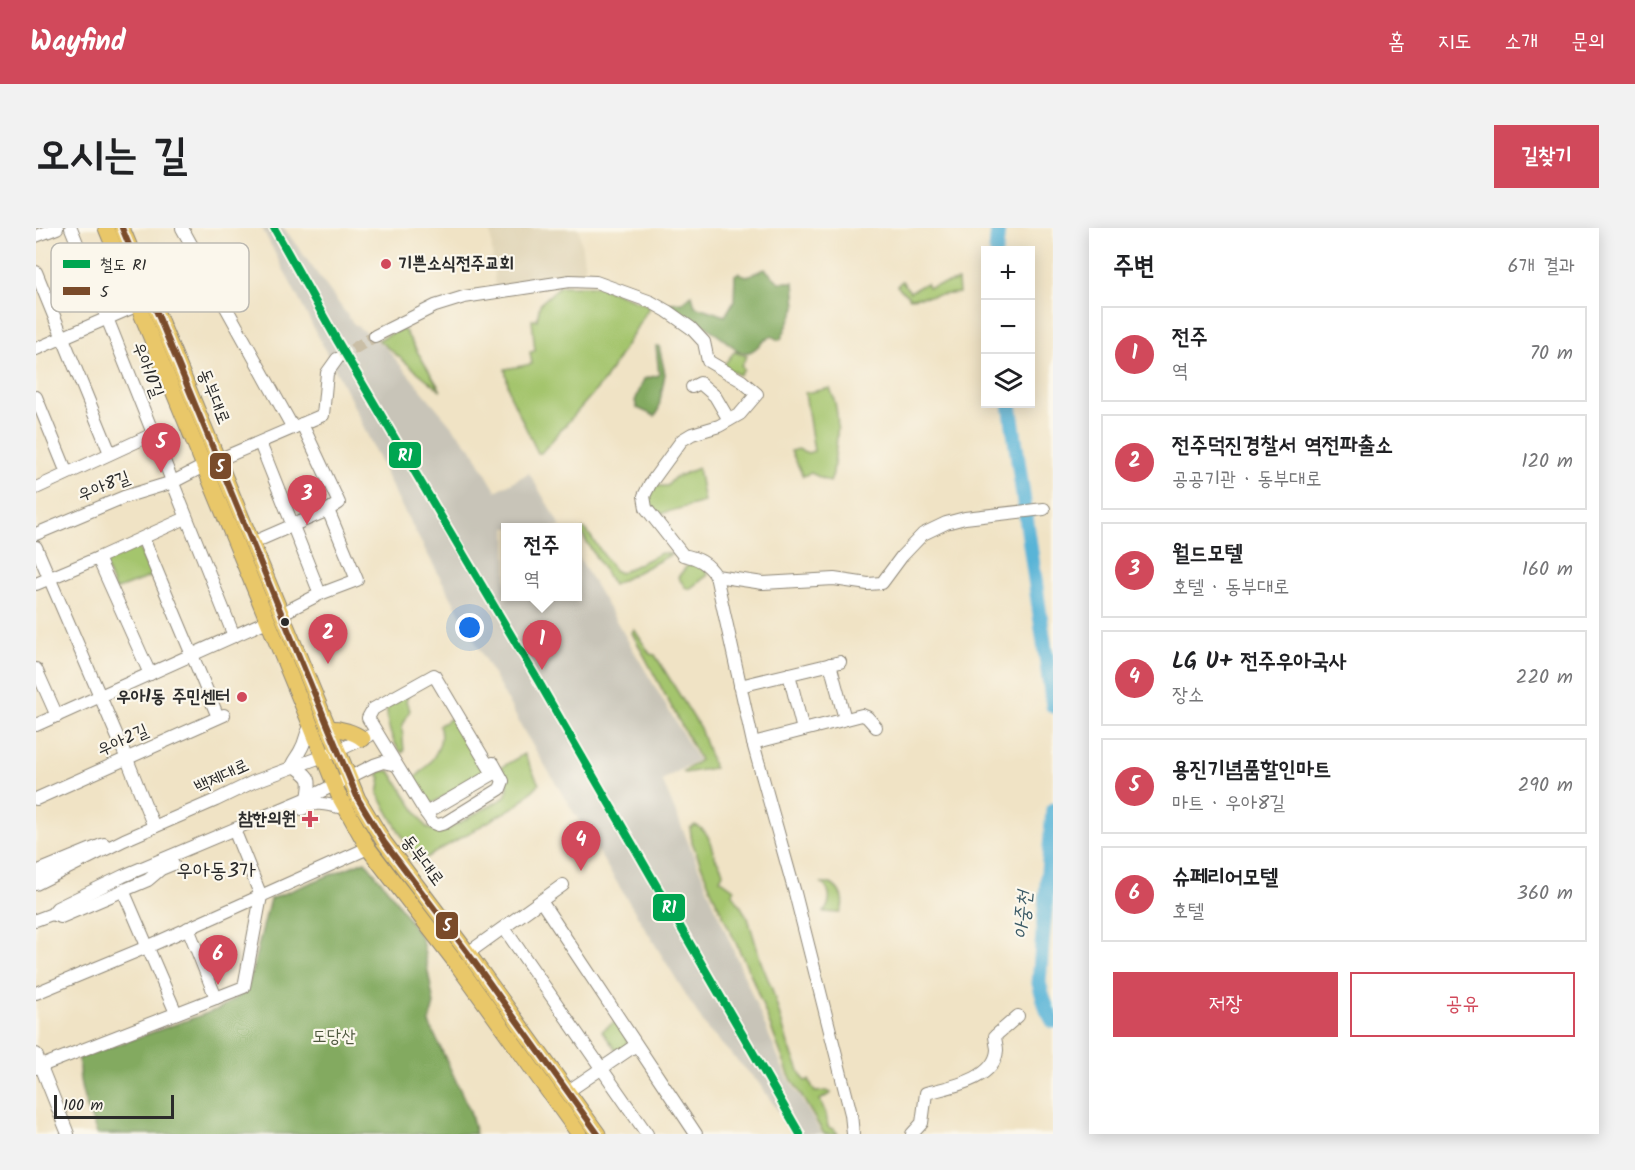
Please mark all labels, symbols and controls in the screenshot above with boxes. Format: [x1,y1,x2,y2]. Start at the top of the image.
text: Wayfind [30,20,126,65]
text: 홈 [1388,26,1405,59]
text: 지도 [1438,26,1471,59]
text: 소개 [1504,26,1538,59]
text: 문의 [1571,26,1605,59]
text: 오시는 길 [36,123,187,190]
button: 길찾기 [1494,125,1599,188]
legend [51,243,249,312]
map controls [981,246,1035,408]
button: + [981,246,1035,300]
text: 주변 [1113,246,1155,288]
place label: 기쁜소식전주교회 [398,250,514,279]
text: 6개 결과 [1508,251,1575,283]
text: 철도 R1 [100,253,147,278]
marker: 기쁜소식전주교회 [379,257,393,271]
text: 5 [100,280,110,305]
button: − [981,300,1035,354]
text: 전주 [1172,321,1207,356]
street label: 우아10길 [123,338,171,403]
text: 1 [1131,338,1138,370]
text: 70 m [1530,338,1573,370]
button: layers [981,354,1035,408]
text: 역 [1172,356,1188,388]
street label: 동부대로 [189,365,237,429]
pin: 5 [142,424,180,473]
text: 전주덕진경찰서 역전파출소 [1172,429,1393,464]
line badge: R1 [388,441,422,469]
text: R1 [398,444,412,469]
text: 2 [1129,446,1140,478]
text: 120 m [1521,446,1573,478]
line badge: 5 [209,452,232,480]
text: 5 [215,455,226,480]
street label: 우아8길 [73,464,135,510]
text: 공공기관 · 동부대로 [1172,464,1322,496]
pin: 3 [288,476,326,525]
popup [501,523,582,601]
text: 전주 [524,529,559,564]
text: 월드모텔 [1172,537,1243,572]
text: 3 [1129,554,1140,586]
text: 160 m [1522,554,1573,586]
text: 역 [524,564,540,596]
text: 호텔 · 동부대로 [1172,572,1289,604]
your location [455,613,484,642]
pin: 2 [308,614,348,664]
unlabelled marker [279,616,291,628]
pin: 1 [522,620,562,670]
text: LG U+ 전주우아국사 [1172,645,1347,680]
text: 4 [1129,662,1140,694]
text: 220 m [1516,662,1573,694]
text: 장소 [1172,680,1204,712]
place label: 우아1동 주민센터 [116,683,230,712]
marker: 우아1동 주민센터 [235,690,249,704]
street label: 우아2길 [92,717,154,765]
street label: 백제대로 [190,752,254,802]
text: 용진기념품할인마트 [1172,753,1331,788]
text: 5 [1129,770,1140,802]
text: 290 m [1518,770,1573,802]
text: 마트 · 우아8길 [1172,788,1285,820]
place label: 참한의원 [238,805,296,834]
marker: 참한의원 [301,810,319,828]
pin: 4 [562,822,600,871]
street label: 동부대로 [393,829,451,893]
district label: 우아동3가 [176,855,256,888]
text: 슈페리어모텔 [1172,861,1278,896]
text: 6 [1129,878,1140,910]
text: 360 m [1517,878,1573,910]
water label: 아중천 [1006,888,1042,940]
line badge: R1 [652,893,686,922]
text: R1 [662,896,676,921]
text: 호텔 [1172,896,1204,928]
line badge: 5 [435,911,459,940]
text: 5 [442,914,453,939]
pin: 6 [198,936,237,985]
button: 저장 [1113,972,1338,1037]
button: 공유 [1350,972,1575,1037]
park label: 도당산 [312,1023,356,1052]
scale bar [54,1092,174,1120]
text: 100 m [63,1093,103,1118]

